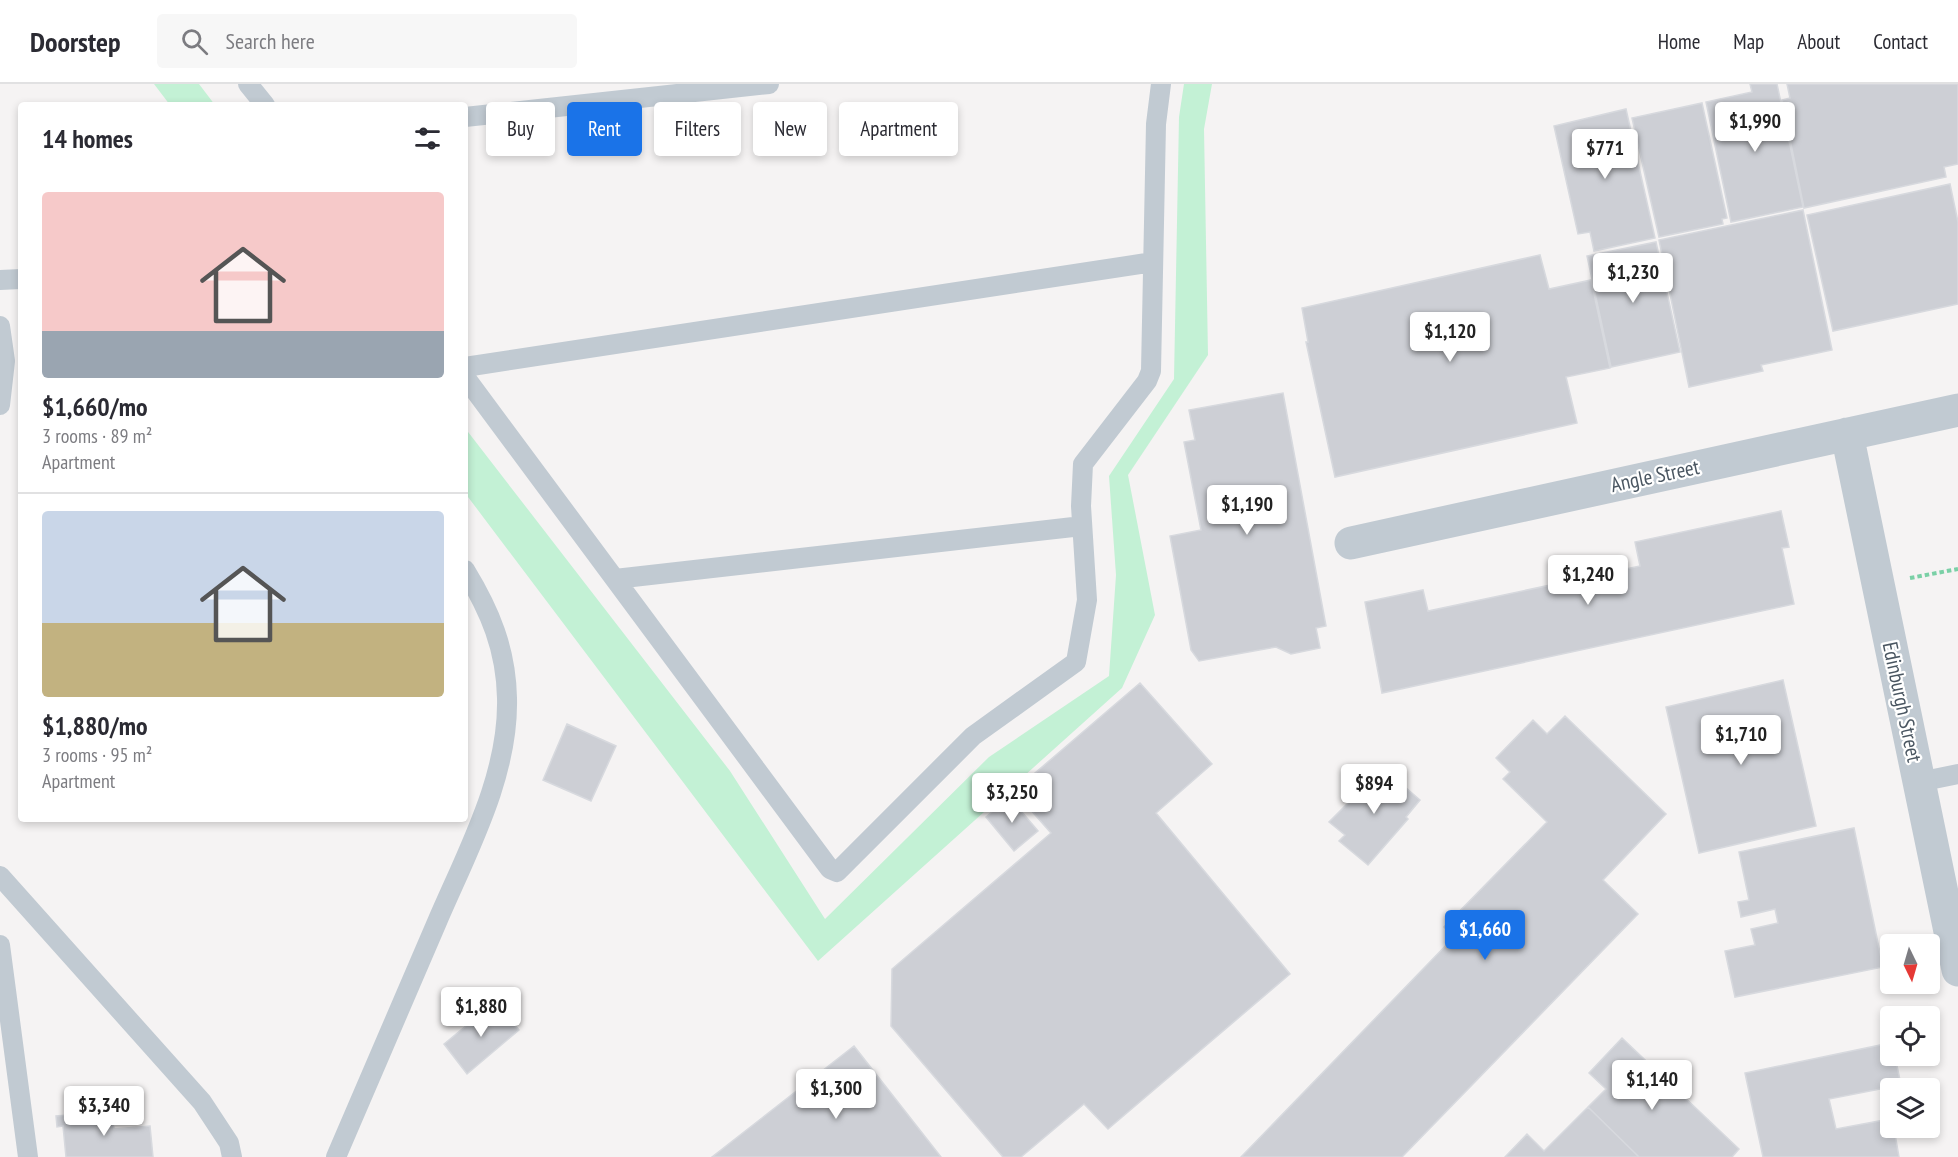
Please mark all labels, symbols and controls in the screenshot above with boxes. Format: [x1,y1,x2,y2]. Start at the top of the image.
search box [157,14,577,68]
text: Doorstep [30,23,121,60]
icon: search [178,25,211,58]
text: Search here [226,27,315,55]
text: Home [1658,28,1700,55]
text: Map [1733,28,1764,55]
text: About [1797,28,1840,55]
text: Contact [1873,28,1928,55]
chip: Buy [486,102,555,156]
chip: Rent [567,102,642,156]
chip: Filters [654,102,741,156]
chip: New [753,102,827,156]
chip: Apartment [839,102,958,156]
pin: $1,990 [1706,102,1804,153]
text: $1,990 [1729,108,1781,134]
text: 14 homes [42,122,133,155]
icon: filters [411,122,444,155]
pin: $771 [1569,129,1641,180]
text: $771 [1586,135,1624,161]
icon: home [189,231,297,339]
pin: $1,230 [1584,253,1682,304]
text: $1,230 [1607,259,1659,285]
pin: $1,120 [1401,312,1499,363]
text: $1,120 [1424,318,1476,344]
text: $1,660/mo [42,390,148,423]
text: 3 rooms · 89 m² [42,423,152,449]
text: Apartment [42,449,115,475]
street label: Angle Street [1608,453,1702,498]
pin: $1,190 [1198,485,1296,536]
text: $1,190 [1221,491,1273,517]
icon: home [189,550,297,658]
pin: $1,240 [1539,555,1637,606]
text: $1,240 [1562,561,1614,587]
street label: Edinburgh Street [1877,639,1928,765]
text: $1,880/mo [42,709,148,742]
pin: $1,710 [1692,715,1790,766]
text: $1,710 [1715,721,1767,747]
text: 3 rooms · 95 m² [42,742,152,768]
pin: $894 [1338,764,1410,815]
text: Apartment [42,768,115,794]
text: $894 [1355,770,1393,796]
pin: $3,250 [963,773,1061,824]
text: $3,250 [986,779,1038,805]
pin: $1,660 [1436,910,1534,961]
text: $1,660 [1459,916,1511,942]
north arrow [1880,934,1940,994]
map controls [1880,934,1940,1138]
pin: $1,880 [432,987,530,1038]
text: $1,880 [455,993,507,1019]
button: locate [1880,1006,1940,1066]
pin: $1,140 [1603,1060,1701,1111]
text: $1,140 [1626,1066,1678,1092]
pin: $1,300 [787,1069,885,1120]
text: $1,300 [810,1075,862,1101]
button: layers [1880,1078,1940,1138]
pin: $3,340 [55,1086,153,1137]
text: $3,340 [78,1092,130,1118]

